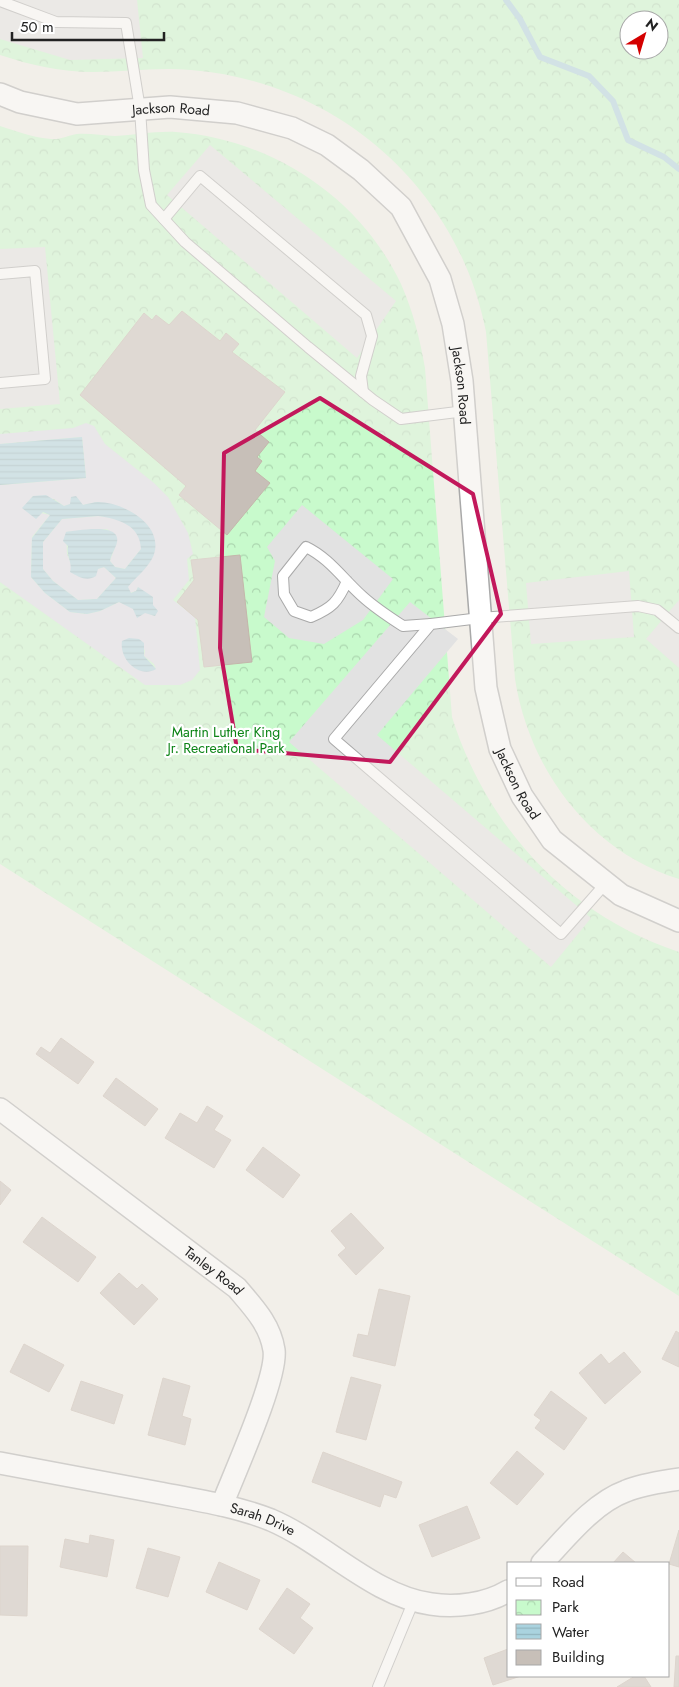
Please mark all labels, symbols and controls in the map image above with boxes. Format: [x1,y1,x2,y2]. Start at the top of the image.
scale bar [12,10,165,42]
north arrow [619,10,669,60]
text: N [641,13,663,36]
text: 50 m [20,16,54,38]
street label: Jackson Road [129,97,211,121]
street label: Jackson Road [446,343,475,425]
park label: Martin Luther King Jr. Recreational Park [165,722,285,758]
street label: Jackson Road [490,743,545,823]
street label: Tanley Road [180,1241,249,1299]
street label: Sarah Drive [228,1498,299,1540]
legend [507,1562,669,1677]
text: Road [552,1571,584,1593]
text: Park [552,1596,579,1618]
text: Water [552,1621,590,1643]
text: Building [552,1646,604,1668]

